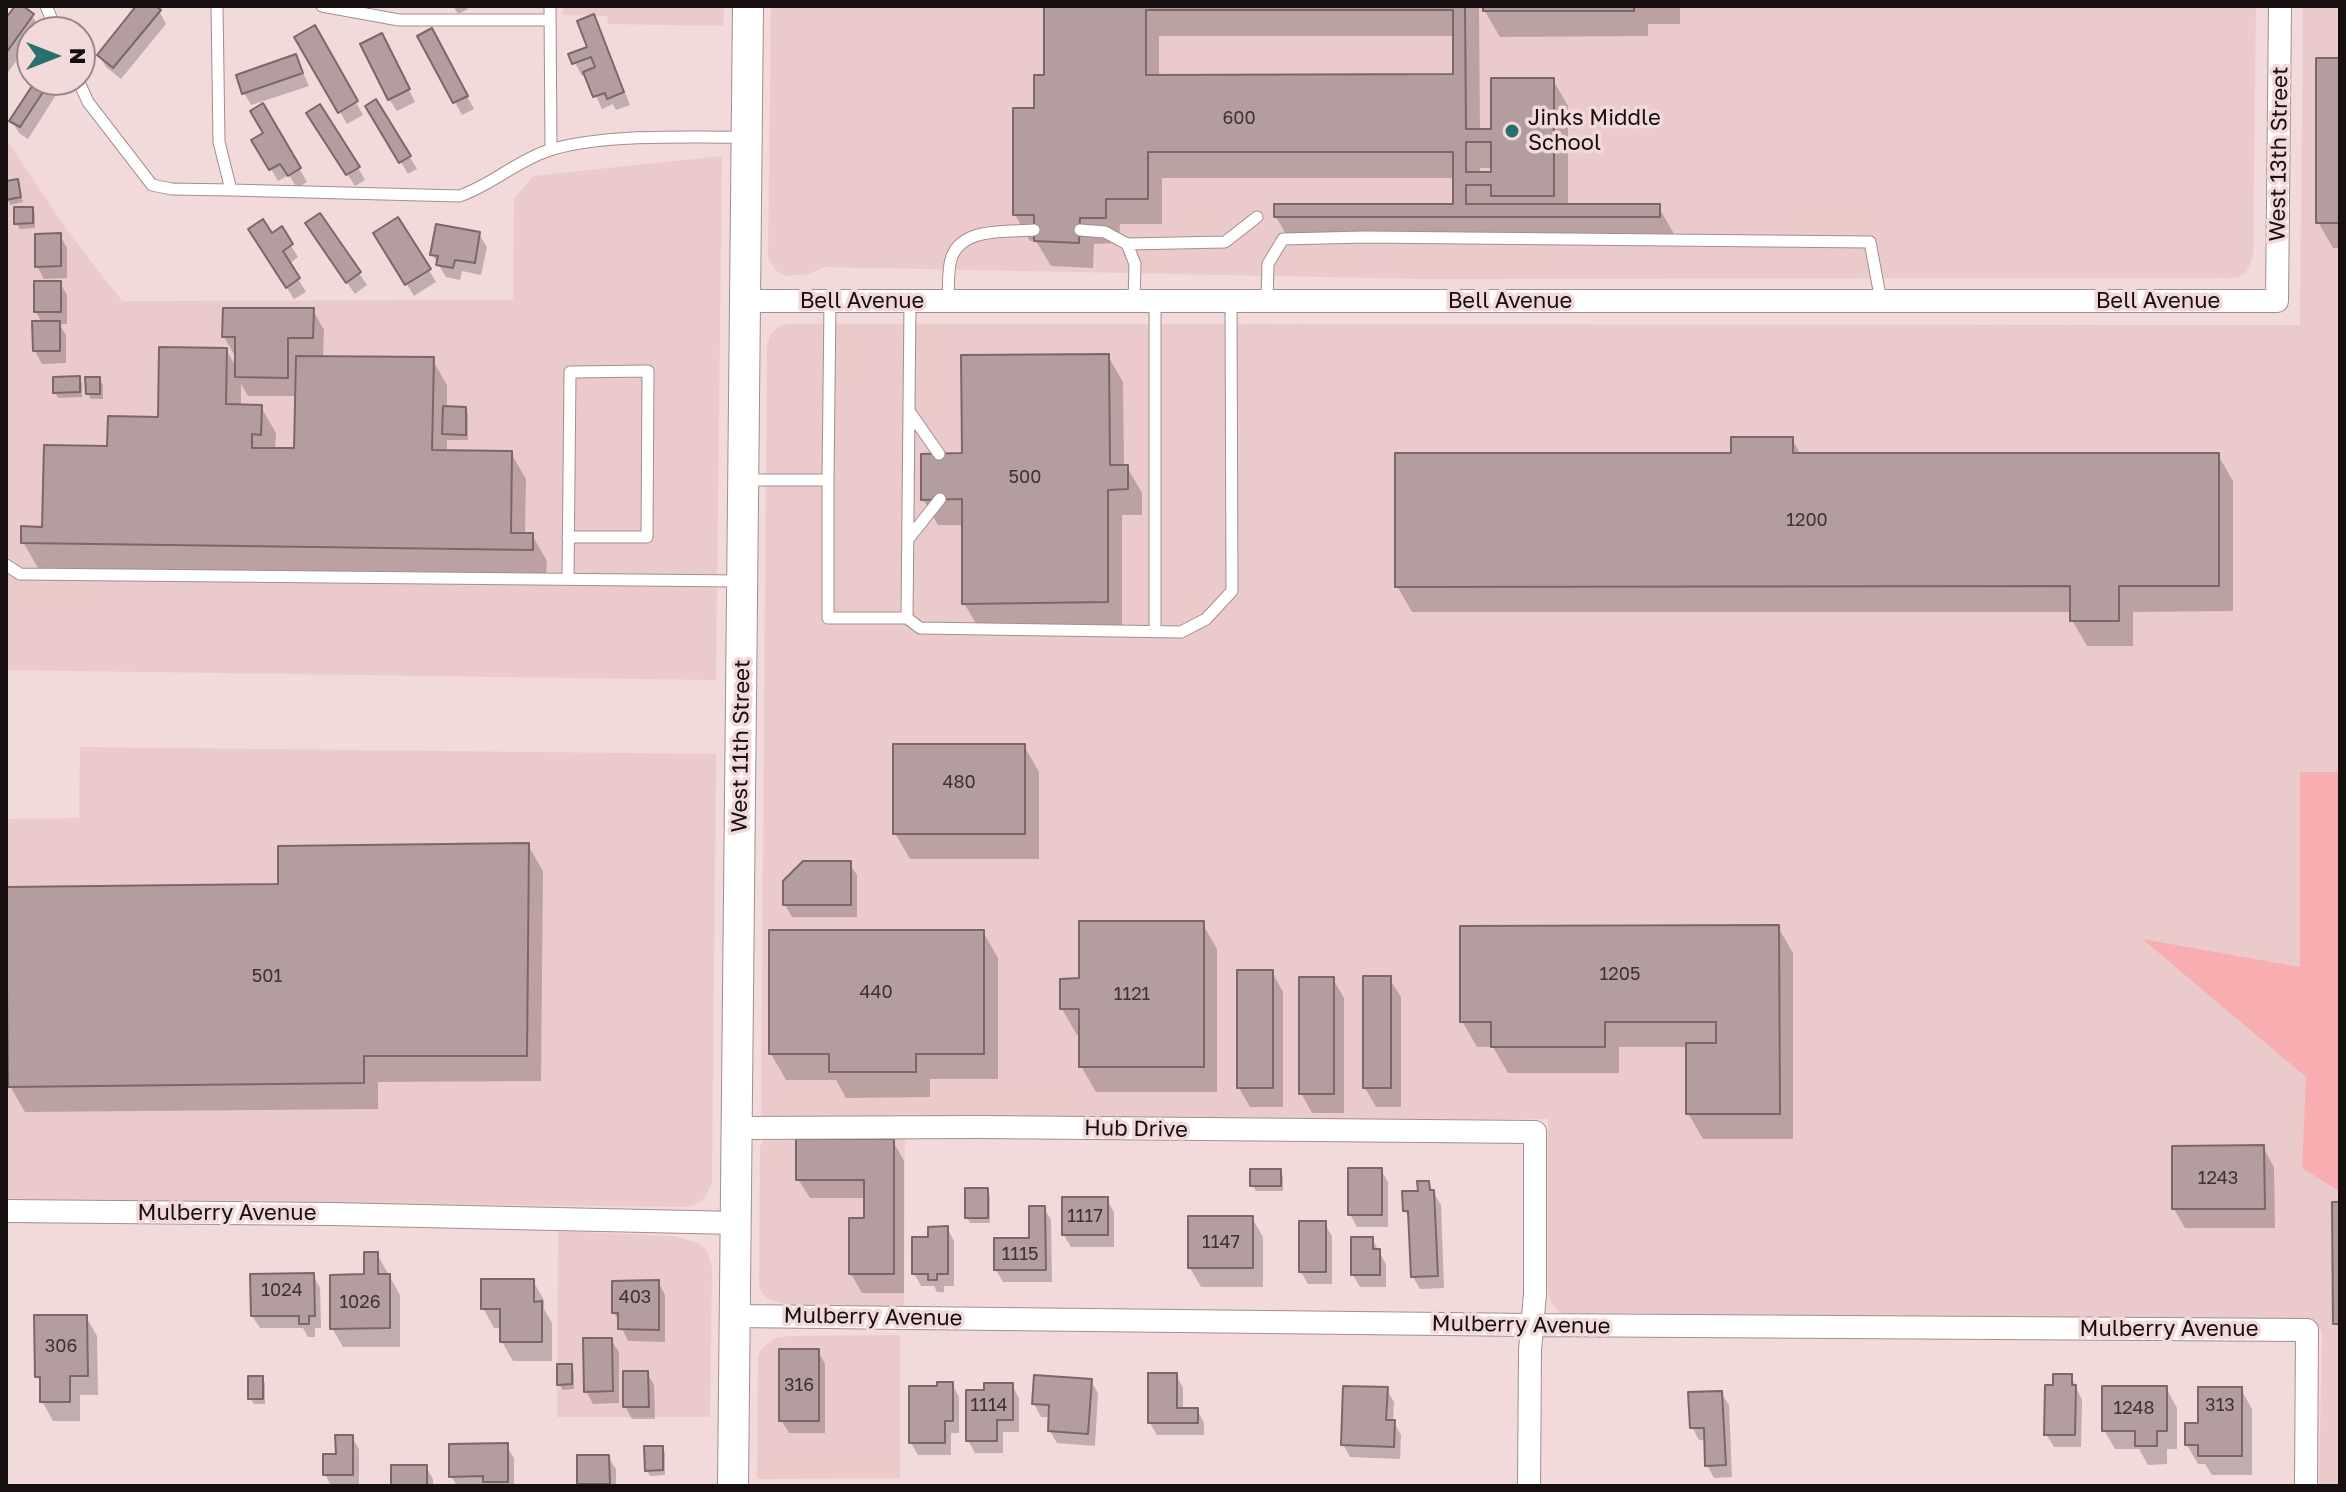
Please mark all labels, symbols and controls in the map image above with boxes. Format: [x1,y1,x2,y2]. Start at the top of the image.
north arrow [16,16,96,96]
text: N [65,48,92,64]
street label: West 13th Street [2264,66,2294,242]
place label: Jinks Middle School [1528,105,1661,156]
house number: 600 [1222,107,1256,129]
marker: Jinks Middle School [1503,122,1521,140]
street label: Bell Avenue [800,288,924,314]
street label: Bell Avenue [1448,288,1572,314]
street label: Bell Avenue [2096,288,2220,314]
house number: 500 [1009,466,1041,488]
house number: 1200 [1786,509,1828,531]
street label: West 11th Street [726,659,756,833]
house number: 480 [942,771,976,793]
house number: 1205 [1600,963,1640,985]
house number: 501 [252,965,282,987]
house number: 440 [859,981,893,1003]
house number: 1121 [1114,983,1150,1005]
street label: Hub Drive [1084,1115,1188,1143]
house number: 1243 [2198,1167,2238,1189]
street label: Mulberry Avenue [138,1200,316,1226]
house number: 1117 [1067,1205,1103,1227]
house number: 1147 [1202,1231,1240,1253]
house number: 1115 [1002,1243,1038,1265]
house number: 1024 [261,1279,303,1301]
house number: 403 [619,1286,651,1308]
house number: 1026 [339,1291,381,1313]
street label: Mulberry Avenue [783,1302,963,1332]
street label: Mulberry Avenue [1431,1310,1611,1340]
street label: Mulberry Avenue [2080,1316,2258,1342]
house number: 306 [45,1335,77,1357]
house number: 316 [784,1374,814,1396]
house number: 1114 [970,1394,1008,1416]
house number: 313 [2205,1394,2235,1416]
house number: 1248 [2113,1397,2155,1419]

